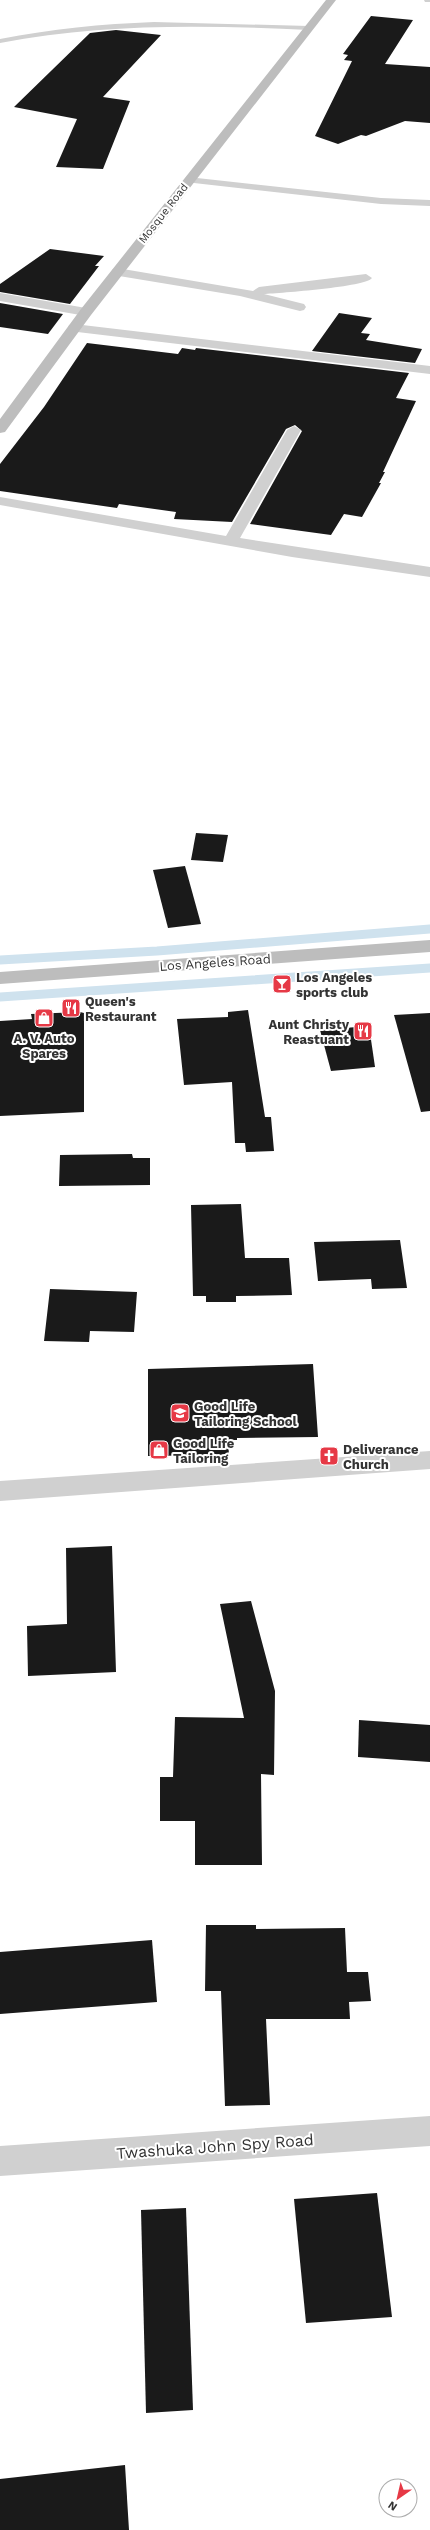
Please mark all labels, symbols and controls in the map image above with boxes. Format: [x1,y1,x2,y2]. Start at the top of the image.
street label: Mosque Road [136,181,191,246]
street label: Los Angeles Road [159,951,271,974]
place label: Los Angeles sports club [296,970,372,1000]
bar icon: Los Angeles sports club [271,973,293,995]
place label: Queen's Restaurant [85,994,157,1024]
restaurant icon: Queen's Restaurant [60,997,82,1019]
shop icon: A. V. Auto Spares [33,1007,55,1029]
place label: Aunt Christy Reastuant [269,1017,350,1047]
restaurant icon: Aunt Christy Reastuant [352,1020,374,1042]
place label: A. V. Auto Spares [13,1031,75,1061]
place label: Good Life Tailoring School [194,1399,298,1429]
school or university icon: Good Life Tailoring School [169,1402,191,1424]
place label: Good Life Tailoring [173,1436,235,1466]
shop icon: Good Life Tailoring [148,1439,170,1461]
place label: Deliverance Church [343,1442,419,1472]
church icon: Deliverance Church [318,1445,340,1467]
street label: Twashuka John Spy Road [116,2130,314,2163]
north arrow [378,2478,418,2518]
text: N [386,2498,400,2514]

